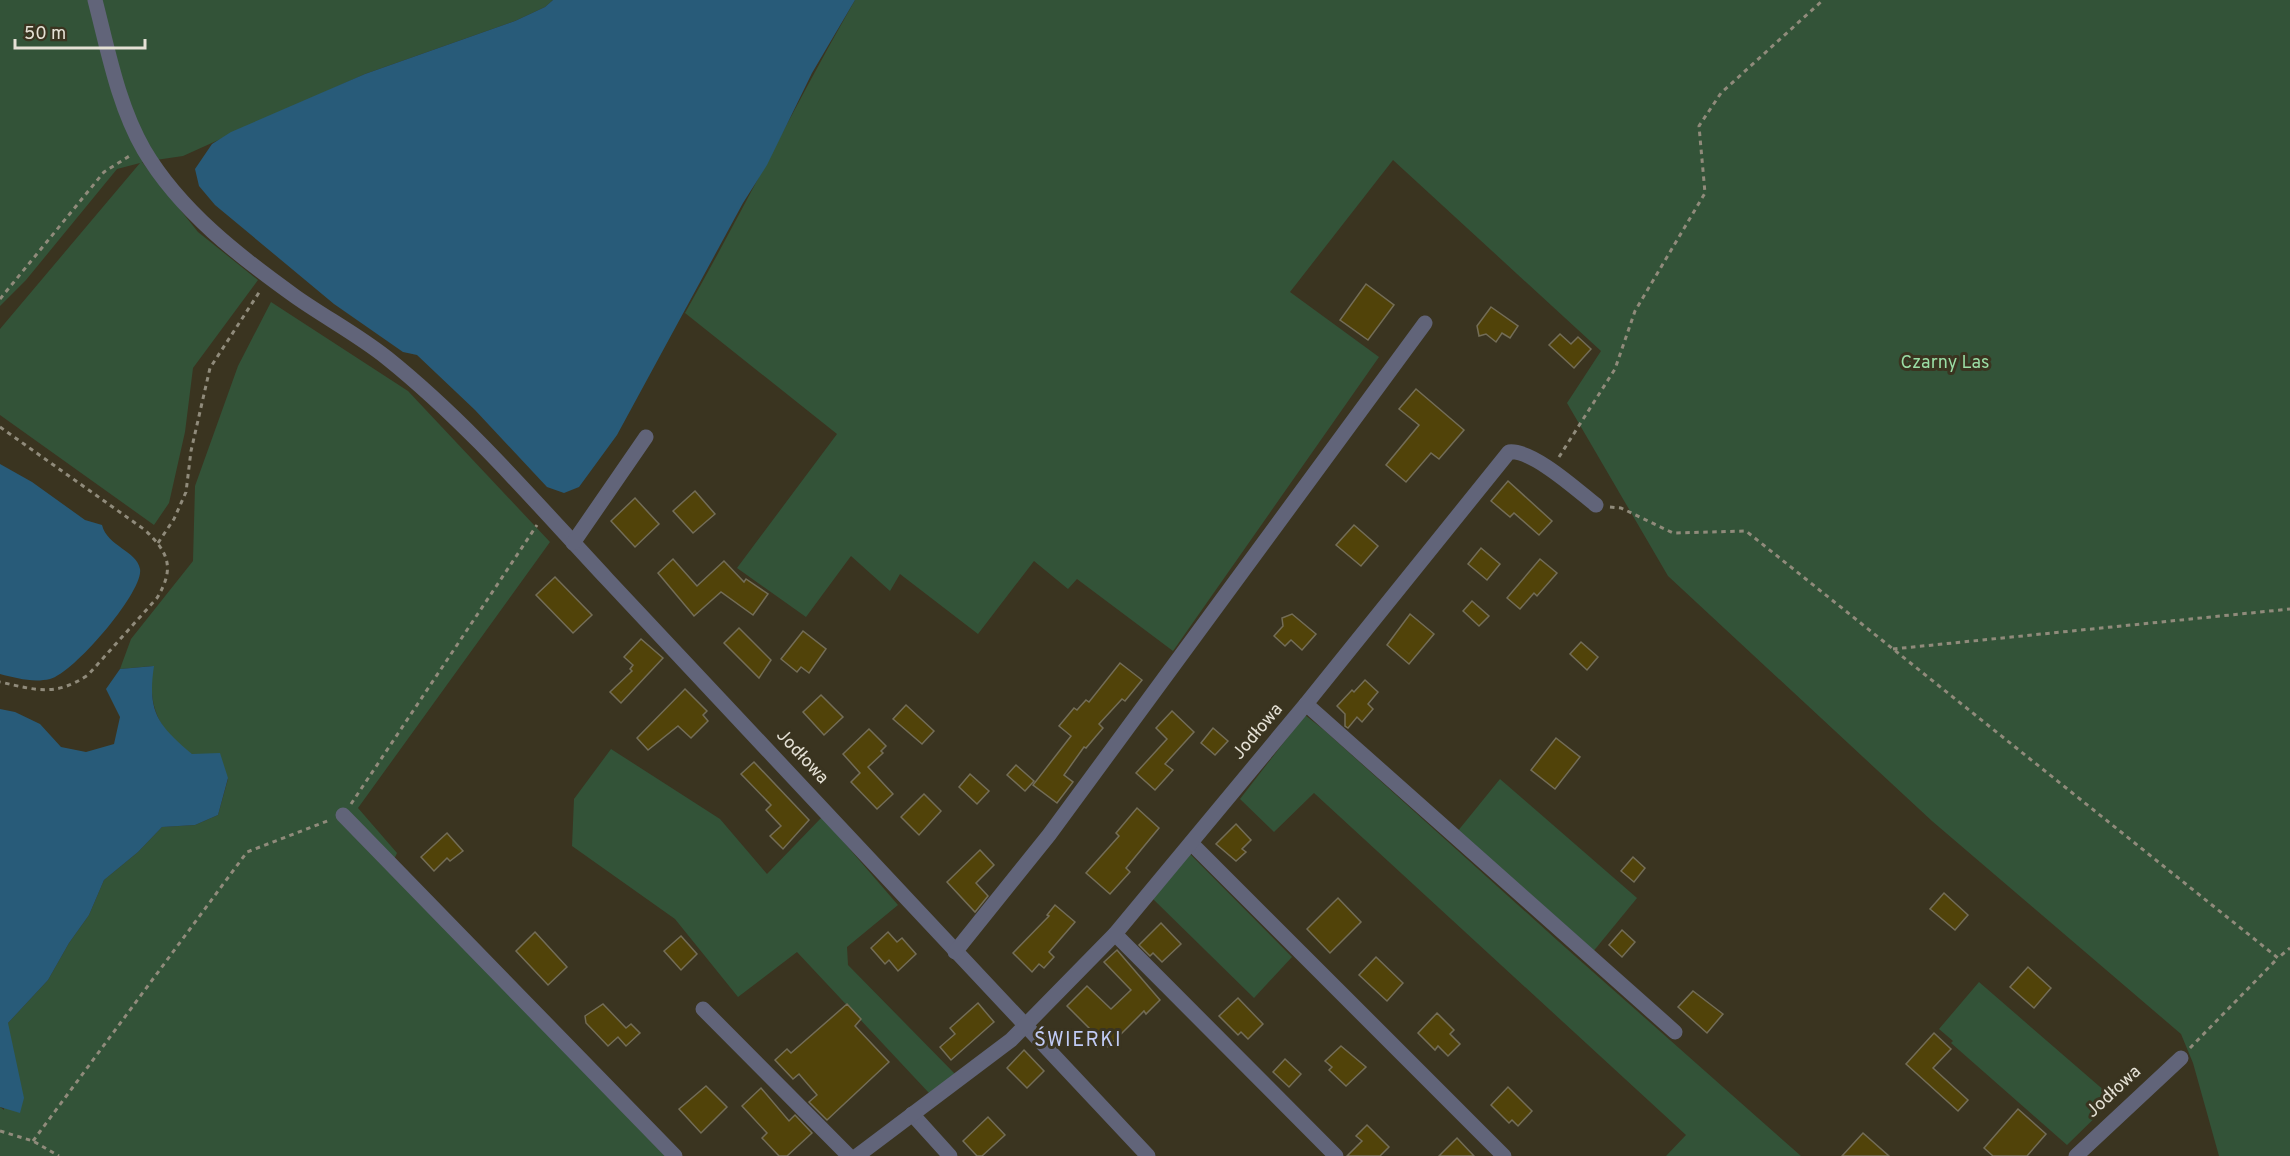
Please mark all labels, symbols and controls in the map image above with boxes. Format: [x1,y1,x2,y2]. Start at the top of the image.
scale bar [15,12,146,50]
text: 50 m [24,23,66,46]
park label: Czarny Las [1900,352,1990,375]
street label: Jodłowa [1228,699,1288,765]
street label: Jodłowa [771,725,833,789]
district label: ŚWIERKI [1034,1026,1122,1054]
street label: Jodłowa [2082,1061,2146,1123]

